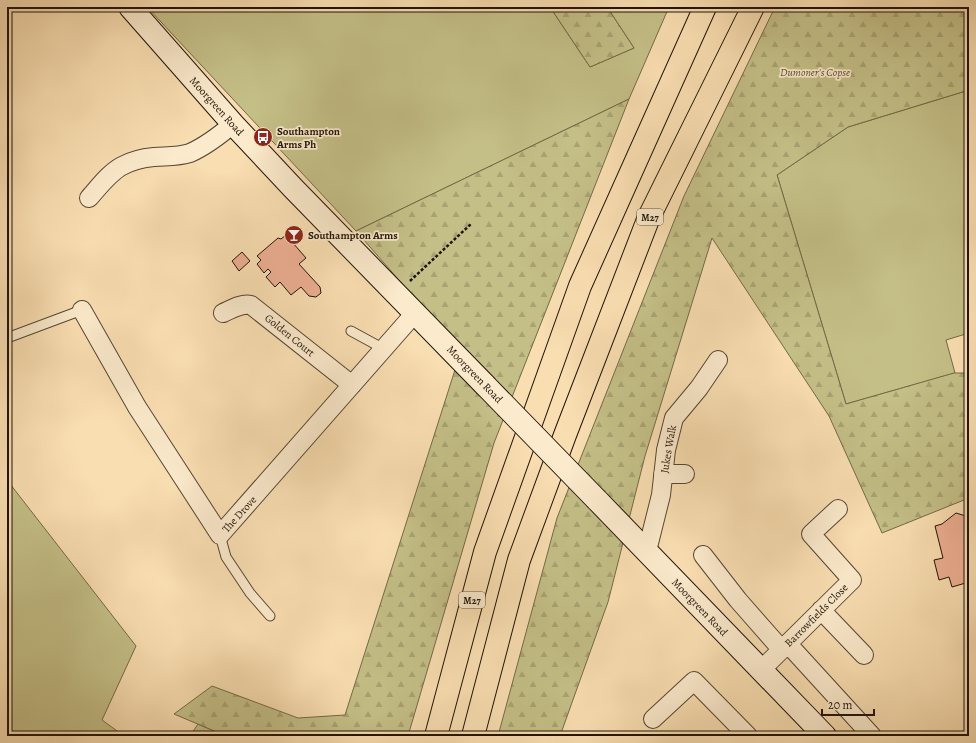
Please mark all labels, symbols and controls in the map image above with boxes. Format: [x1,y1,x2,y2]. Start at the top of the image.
park label: Dumoner's Copse [780,65,850,80]
street label: Moorgreen Road [186,74,247,139]
place label: Southampton Arms Ph [276,124,340,152]
bus stop icon: Southampton Arms Ph [252,126,274,148]
road number: M27 [637,209,663,225]
bar icon: Southampton Arms [283,224,305,246]
place label: Southampton Arms [308,228,398,243]
street label: Golden Court [262,311,318,360]
street label: Moorgreen Road [443,342,506,407]
street label: Jukes Walk [657,423,680,474]
street label: The Drove [219,493,260,536]
street label: Moorgreen Road [668,575,731,640]
street label: Barrowfields Close [781,580,851,650]
road number: M27 [459,592,485,608]
scale bar [822,691,874,717]
text: 20 m [828,697,852,713]

